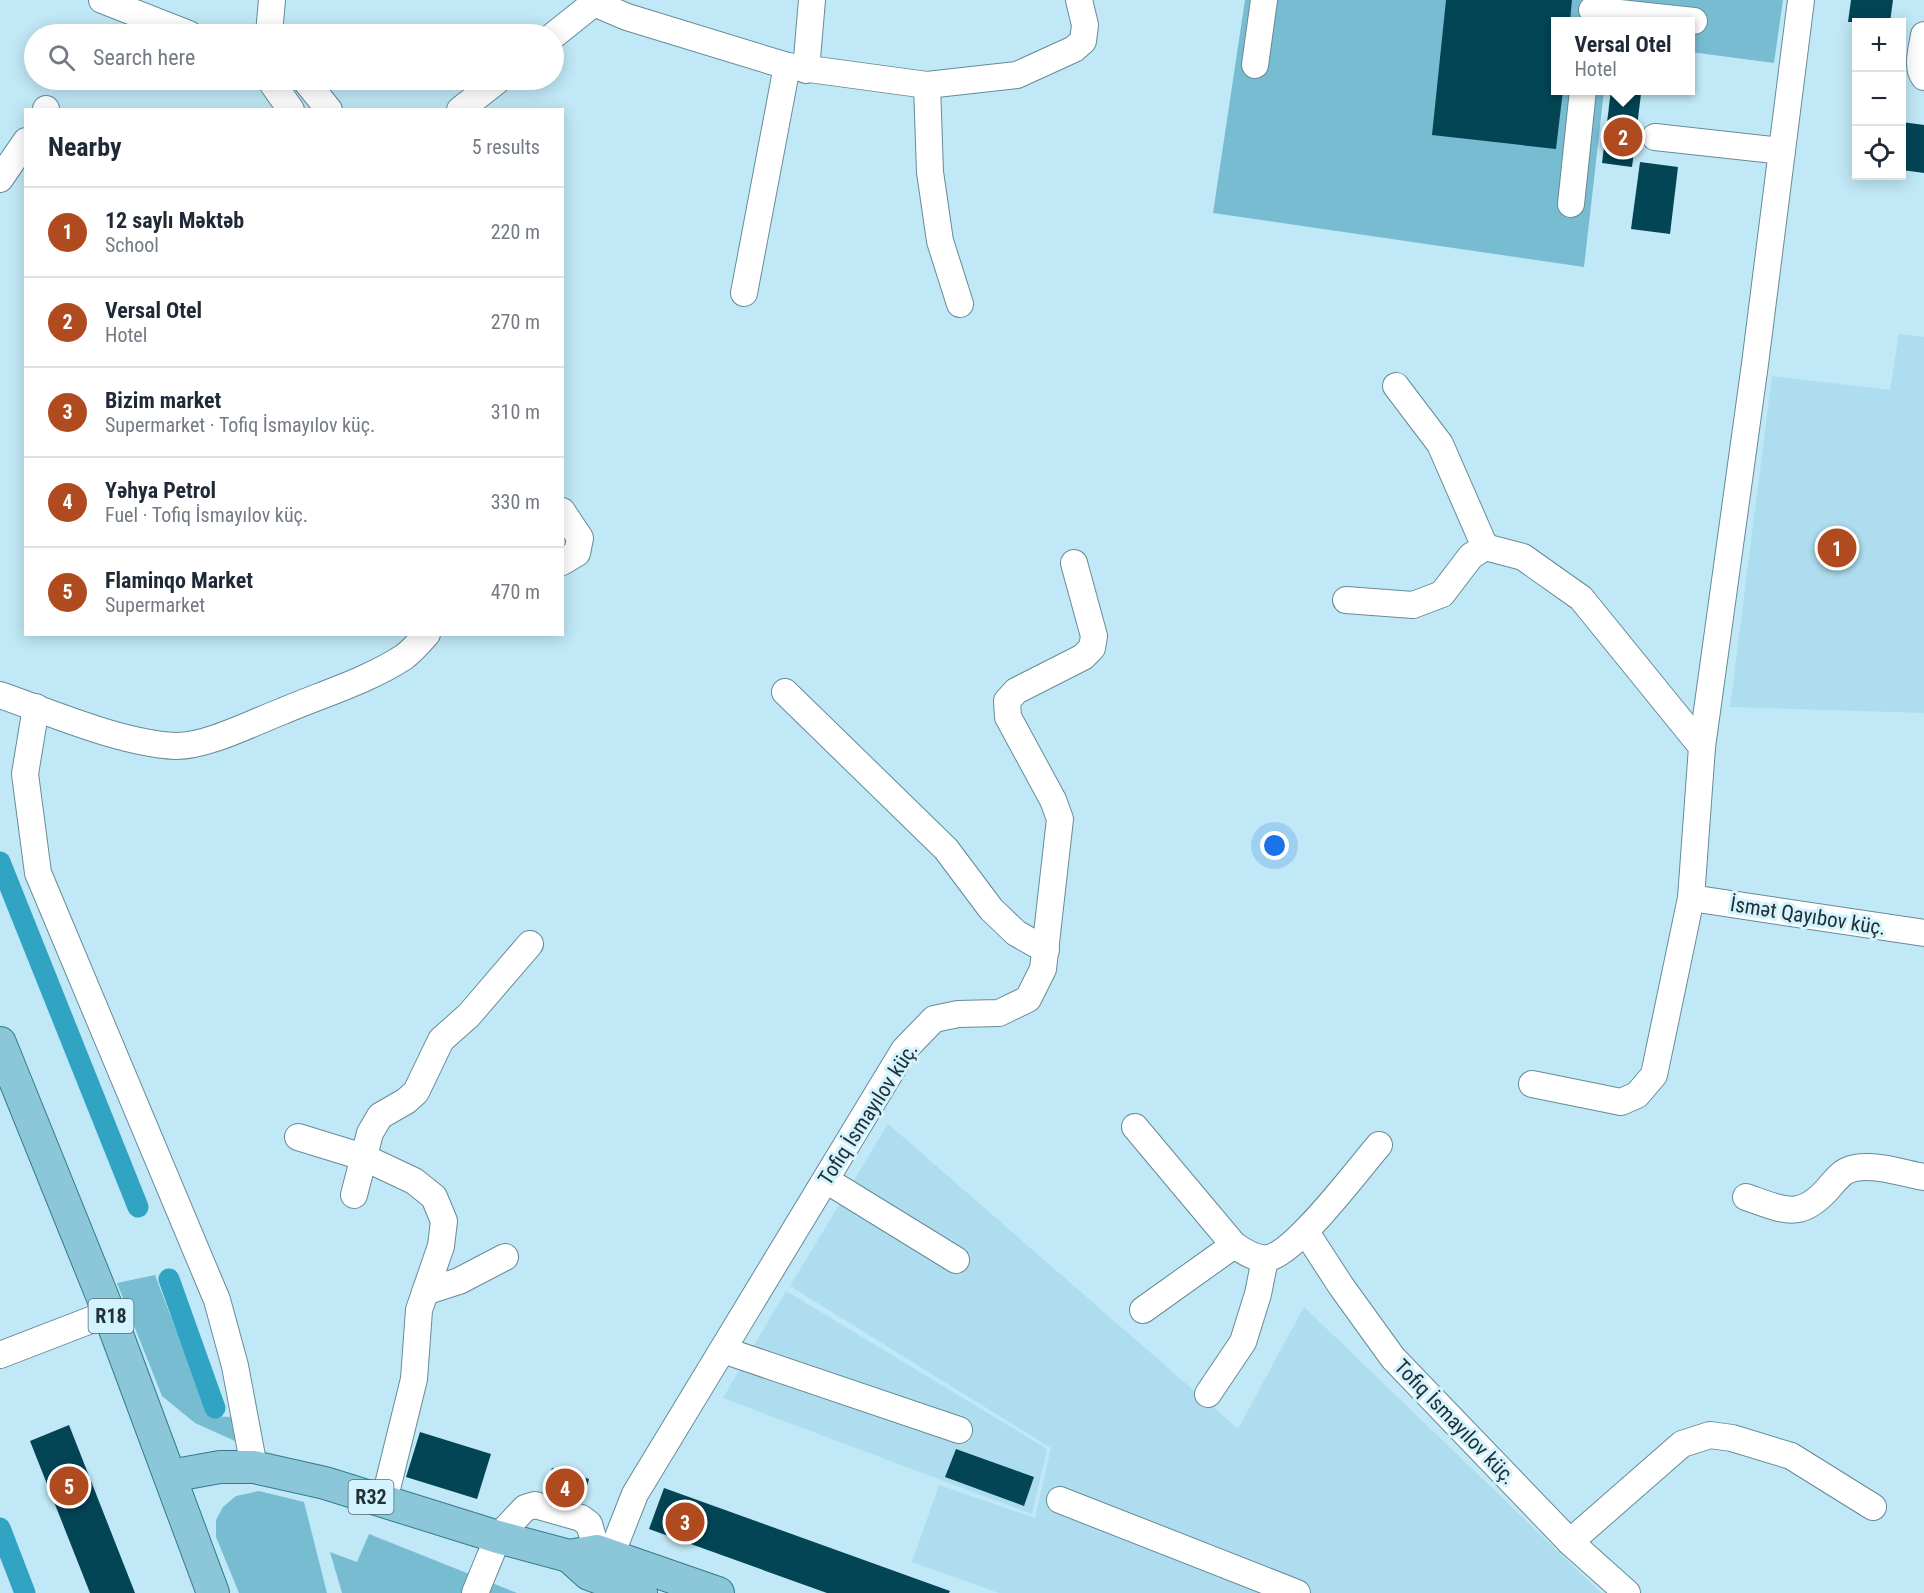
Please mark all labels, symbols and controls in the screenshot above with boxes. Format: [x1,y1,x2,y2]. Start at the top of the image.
popup [1551,17,1695,95]
map controls [1852,18,1906,180]
button: + [1852,18,1906,72]
search box [24,24,564,90]
text: Versal Otel [1574,32,1672,57]
icon: search [45,41,78,74]
text: Search here [93,45,195,70]
text: Hotel [1574,57,1617,81]
button: − [1852,72,1906,126]
pin: 2 [1604,114,1642,160]
button: locate [1852,126,1906,180]
text: Nearby [48,132,122,162]
text: 5 results [472,135,540,159]
text: 12 saylı Məktəb [105,208,244,233]
text: 1 [62,220,73,244]
text: 220 m [491,220,540,244]
text: School [105,233,159,257]
text: Versal Otel [105,298,202,323]
text: 2 [62,310,73,334]
text: 270 m [491,310,540,334]
text: Hotel [105,323,147,347]
text: Bizim market [105,388,221,413]
text: 3 [62,400,73,424]
text: 310 m [491,400,540,424]
text: Supermarket · Tofiq İsmayılov küç. [105,413,375,437]
text: Yəhya Petrol [105,478,216,503]
text: 4 [62,490,73,514]
text: 330 m [491,490,540,514]
text: Fuel · Tofiq İsmayılov küç. [105,503,308,527]
pin: 1 [1818,526,1856,570]
text: Flaminqo Market [105,568,253,593]
text: 5 [62,580,73,604]
text: 470 m [491,580,540,604]
text: Supermarket [105,593,205,617]
your location [1260,831,1289,860]
street label: İsmət Qayıbov küç. [1729,892,1887,940]
street label: Tofiq İsmayılov küç. [813,1039,923,1189]
road number: R18 [88,1299,134,1333]
street label: Tofiq İsmayılov küç. [1389,1355,1521,1489]
pin: 5 [50,1464,88,1508]
pin: 4 [546,1466,584,1510]
road number: R32 [348,1480,394,1514]
pin: 3 [666,1500,704,1544]

